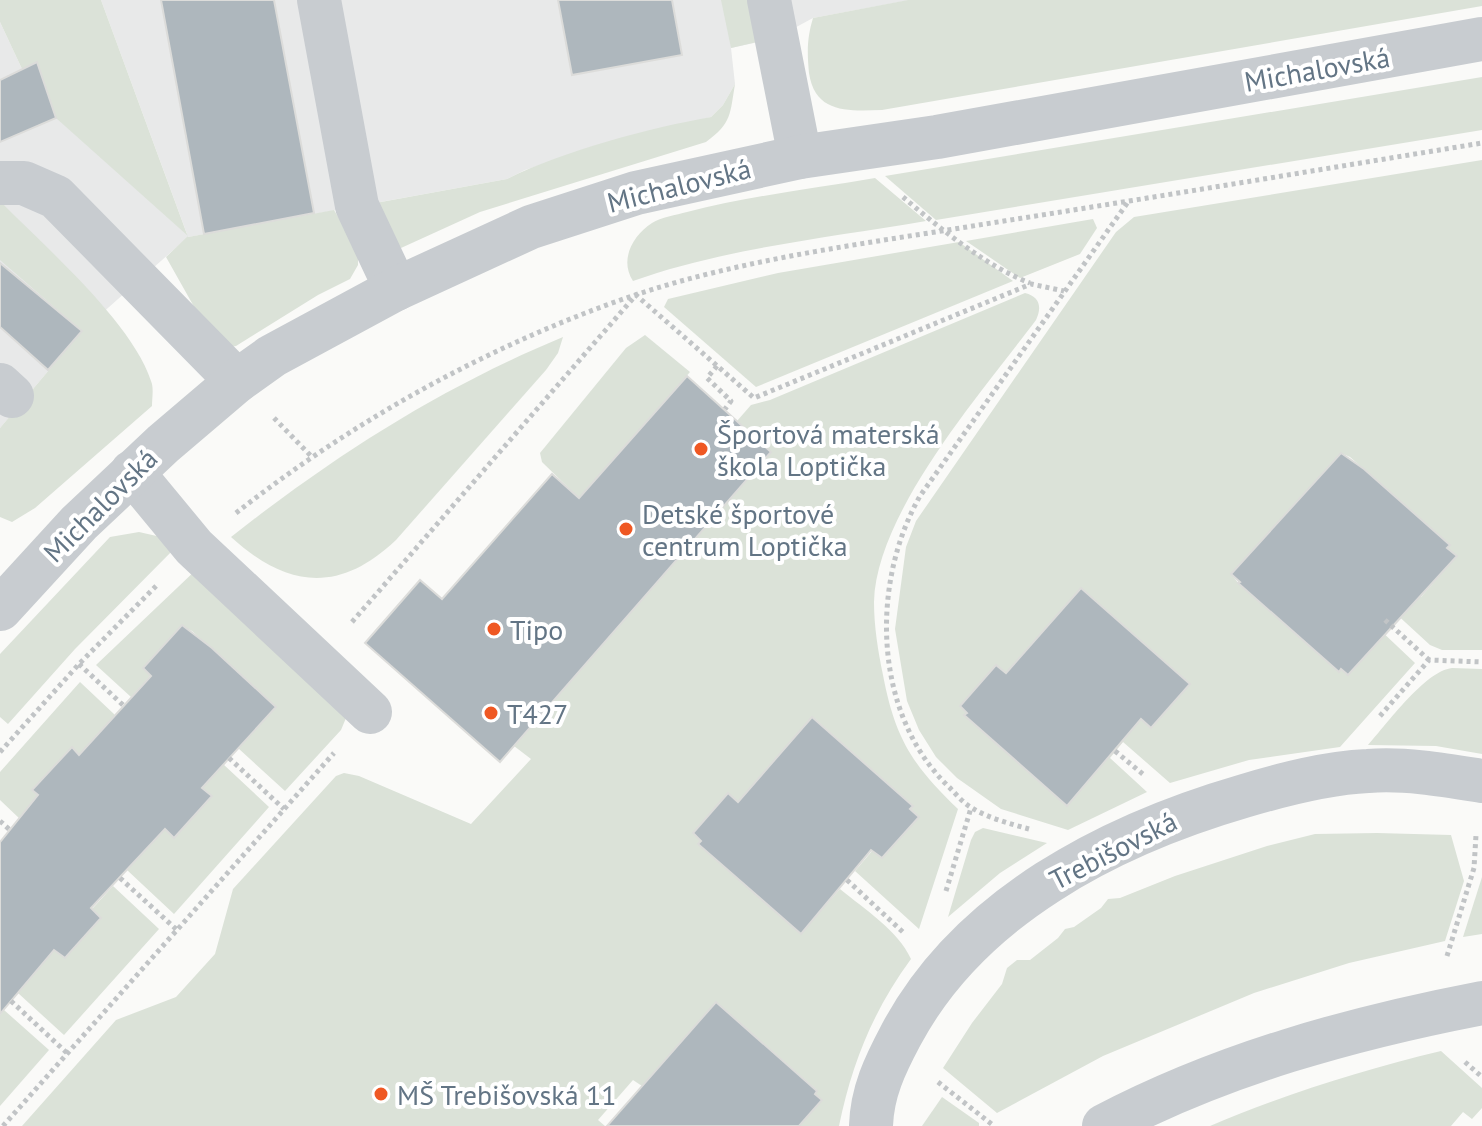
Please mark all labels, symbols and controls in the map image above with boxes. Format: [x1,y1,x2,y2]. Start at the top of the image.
street label: Michalovská [1241,38,1393,100]
street label: Michalovská [603,149,755,221]
place label: Športová materská škola Loptička [717,415,940,484]
street label: Michalovská [35,440,165,570]
marker: Športová materská škola Loptička [692,440,710,458]
place label: Detské športové centrum Loptička [642,495,848,564]
marker: Detské športové centrum Loptička [617,520,635,538]
place label: Tipo [510,611,563,648]
marker: Tipo [485,620,503,638]
place label: T427 [507,695,568,732]
marker: T427 [482,704,500,722]
street label: Trebišovská [1043,802,1183,898]
place label: MŠ Trebišovská 11 [397,1076,617,1113]
marker: MŠ Trebišovská 11 [372,1085,390,1103]

